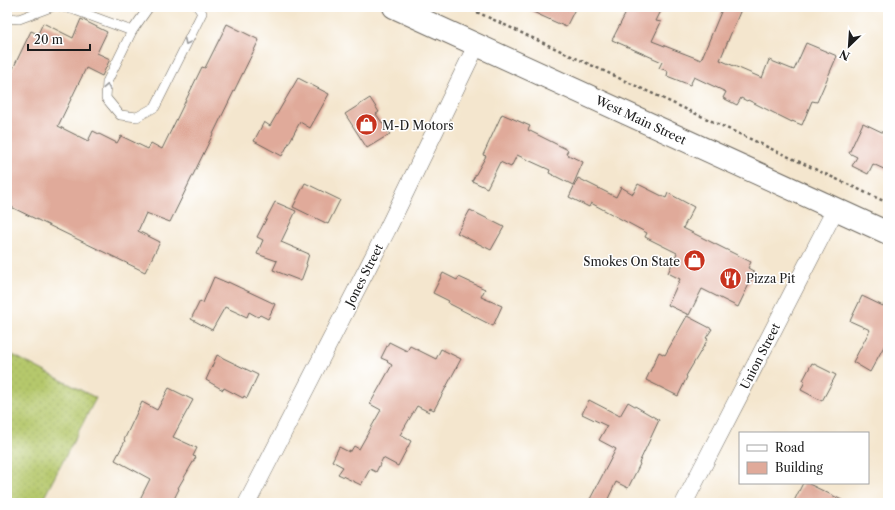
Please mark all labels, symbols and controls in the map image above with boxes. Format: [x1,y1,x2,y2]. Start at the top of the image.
scale bar [28,26,90,52]
north arrow [829,26,869,66]
text: 20 m [34,32,63,47]
one-way arrow [185,38,192,45]
text: N [837,47,852,63]
one-way arrow [103,84,111,90]
street label: West Main Street [592,92,689,148]
shop icon: M-D Motors [354,112,380,138]
place label: M-D Motors [382,118,453,133]
street label: Jones Street [341,241,386,311]
shop icon: Smokes On State [682,248,708,274]
place label: Smokes On State [583,254,680,269]
restaurant icon: Pizza Pit [717,265,743,291]
place label: Pizza Pit [746,271,796,286]
street label: Union Street [737,320,783,392]
legend [739,432,869,484]
text: Road [775,440,805,455]
text: Building [775,460,823,475]

